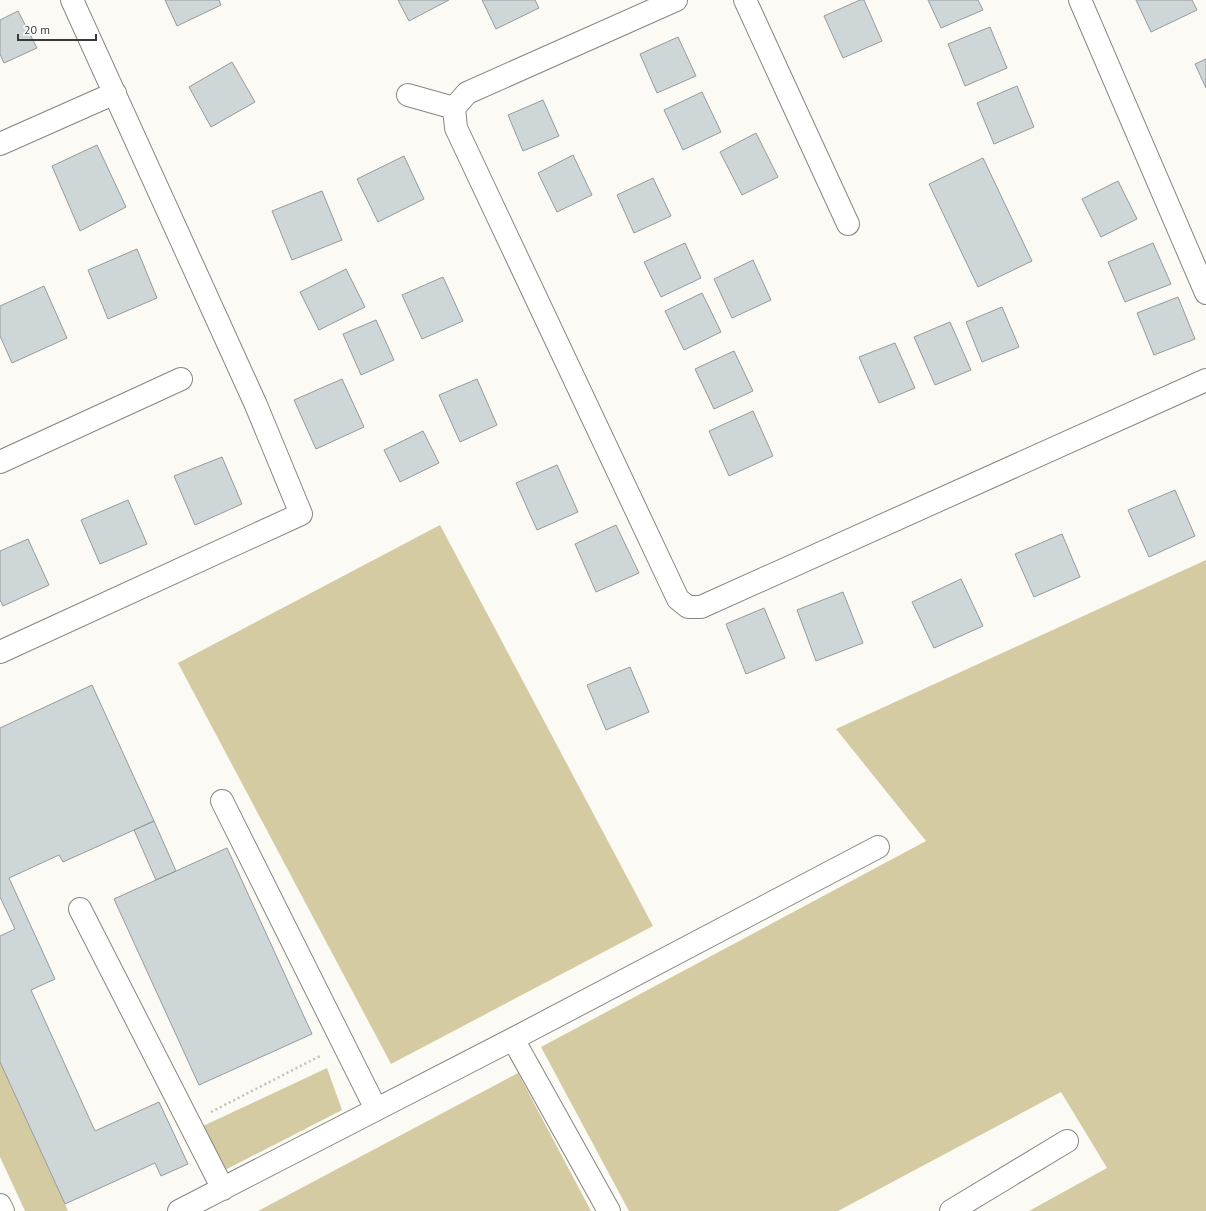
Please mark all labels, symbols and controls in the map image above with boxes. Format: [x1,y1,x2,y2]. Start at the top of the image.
scale bar [18,16,96,42]
text: 20 m [24,22,50,37]

